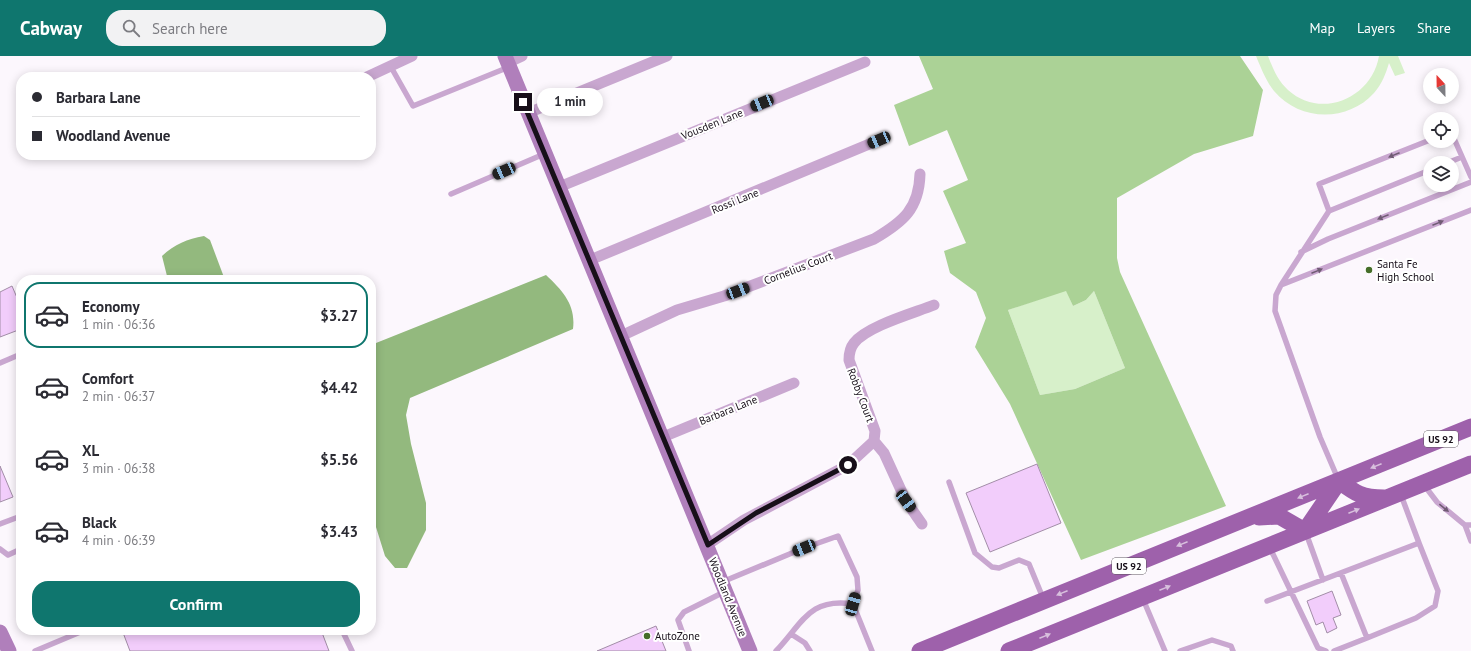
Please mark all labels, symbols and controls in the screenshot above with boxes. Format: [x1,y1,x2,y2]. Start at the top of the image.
search box [106,10,386,46]
text: Cabway [20,16,82,40]
icon: search [120,17,142,39]
text: Search here [152,19,228,38]
text: Map [1309,19,1335,37]
text: Layers [1357,19,1395,37]
text: Share [1417,19,1451,37]
north arrow [1423,68,1459,104]
map controls [1423,68,1459,192]
text: Barbara Lane [56,88,141,107]
callout: 1 min [537,88,603,116]
route end [514,93,532,111]
text: 1 min [554,93,586,110]
car [749,93,775,113]
street label: Vousden Lane [678,105,745,143]
button: locate [1423,112,1459,148]
text: Woodland Avenue [56,126,170,145]
car [866,130,892,150]
one-way arrow [1387,152,1399,158]
button: layers [1423,156,1459,192]
car [491,161,517,181]
street label: Rossi Lane [709,185,761,217]
one-way arrow [1376,215,1388,221]
one-way arrow [1433,219,1445,225]
street label: Cornelius Court [762,248,835,287]
place label: Santa Fe High School [1377,257,1435,284]
marker: Santa Fe High School [1364,265,1374,275]
one-way arrow [1312,267,1324,273]
car [725,281,751,301]
icon: car [34,297,70,333]
text: Economy [82,297,140,316]
text: $3.27 [320,306,358,325]
text: 1 min · 06:36 [82,316,155,333]
street label: Robby Court [844,366,878,424]
icon: car [34,369,70,405]
text: Comfort [82,369,134,388]
text: $4.42 [320,378,358,397]
text: 2 min · 06:37 [82,388,155,405]
street label: Barbara Lane [697,392,760,428]
road number: US 92 [1424,431,1458,447]
icon: car [34,441,70,477]
text: XL [82,441,99,460]
text: $5.56 [320,450,358,469]
route start [839,456,857,474]
text: 3 min · 06:38 [82,460,155,477]
one-way arrow [1369,463,1381,469]
car [894,488,918,514]
one-way arrow [1296,493,1308,499]
one-way arrow [1439,503,1450,512]
one-way arrow [1348,508,1359,514]
icon: car [34,513,70,549]
text: Black [82,513,117,532]
text: $3.43 [320,522,358,541]
text: 4 min · 06:39 [82,532,155,549]
car [791,538,817,558]
one-way arrow [1176,542,1188,548]
street label: Woodland Avenue [706,555,750,639]
road number: US 92 [1112,558,1146,574]
button: Confirm [32,581,360,627]
one-way arrow [1160,584,1172,590]
car [844,591,862,617]
one-way arrow [1055,591,1067,597]
place label: AutoZone [655,629,700,643]
marker: AutoZone [642,631,652,641]
one-way arrow [1039,633,1051,640]

